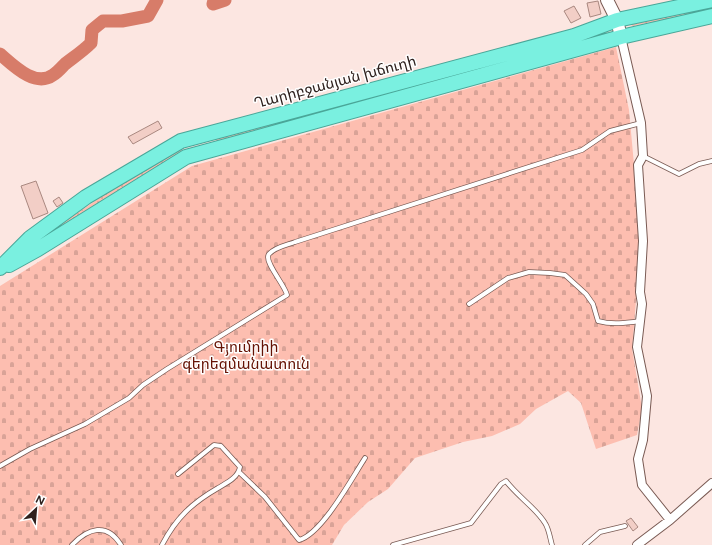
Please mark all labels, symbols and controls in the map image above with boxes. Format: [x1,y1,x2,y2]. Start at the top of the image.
street label: Ղարիբջանյան խճուղի [252,52,418,112]
park label: Գյումրիի գերեզմանատուն [182,338,310,373]
north arrow [16,489,56,529]
text: N [33,493,47,508]

